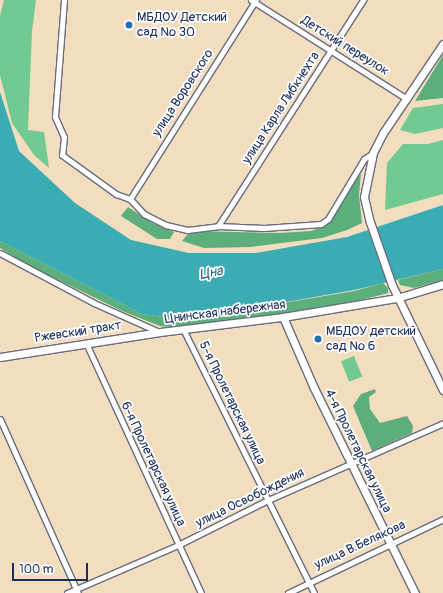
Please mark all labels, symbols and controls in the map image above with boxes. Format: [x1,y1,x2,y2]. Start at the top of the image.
place label: МБДОУ Детский сад № 30 [137,10,227,41]
street label: Детский переулок [298,13,392,79]
marker: МБДОУ Детский сад № 30 [124,20,134,30]
street label: улица Воровского [149,47,217,139]
street label: улица Карла Либкнехта [239,49,323,167]
water label: Цна [198,263,224,283]
street label: Цнинская набережная [164,297,286,327]
street label: Ржевский тракт [33,317,123,347]
place label: МБДОУ детский сад № 6 [326,324,416,355]
marker: МБДОУ детский сад № 6 [313,334,323,344]
street label: 5-я Пролетарская улица [195,339,269,467]
street label: 4-я Пролетарская улица [321,387,395,515]
street label: 6-я Пролетарская улица [117,399,189,529]
street label: улица Освобождения [193,465,307,531]
street label: улица В.Белякова [312,517,408,573]
scale bar [14,555,90,581]
text: 100 m [19,562,53,577]

